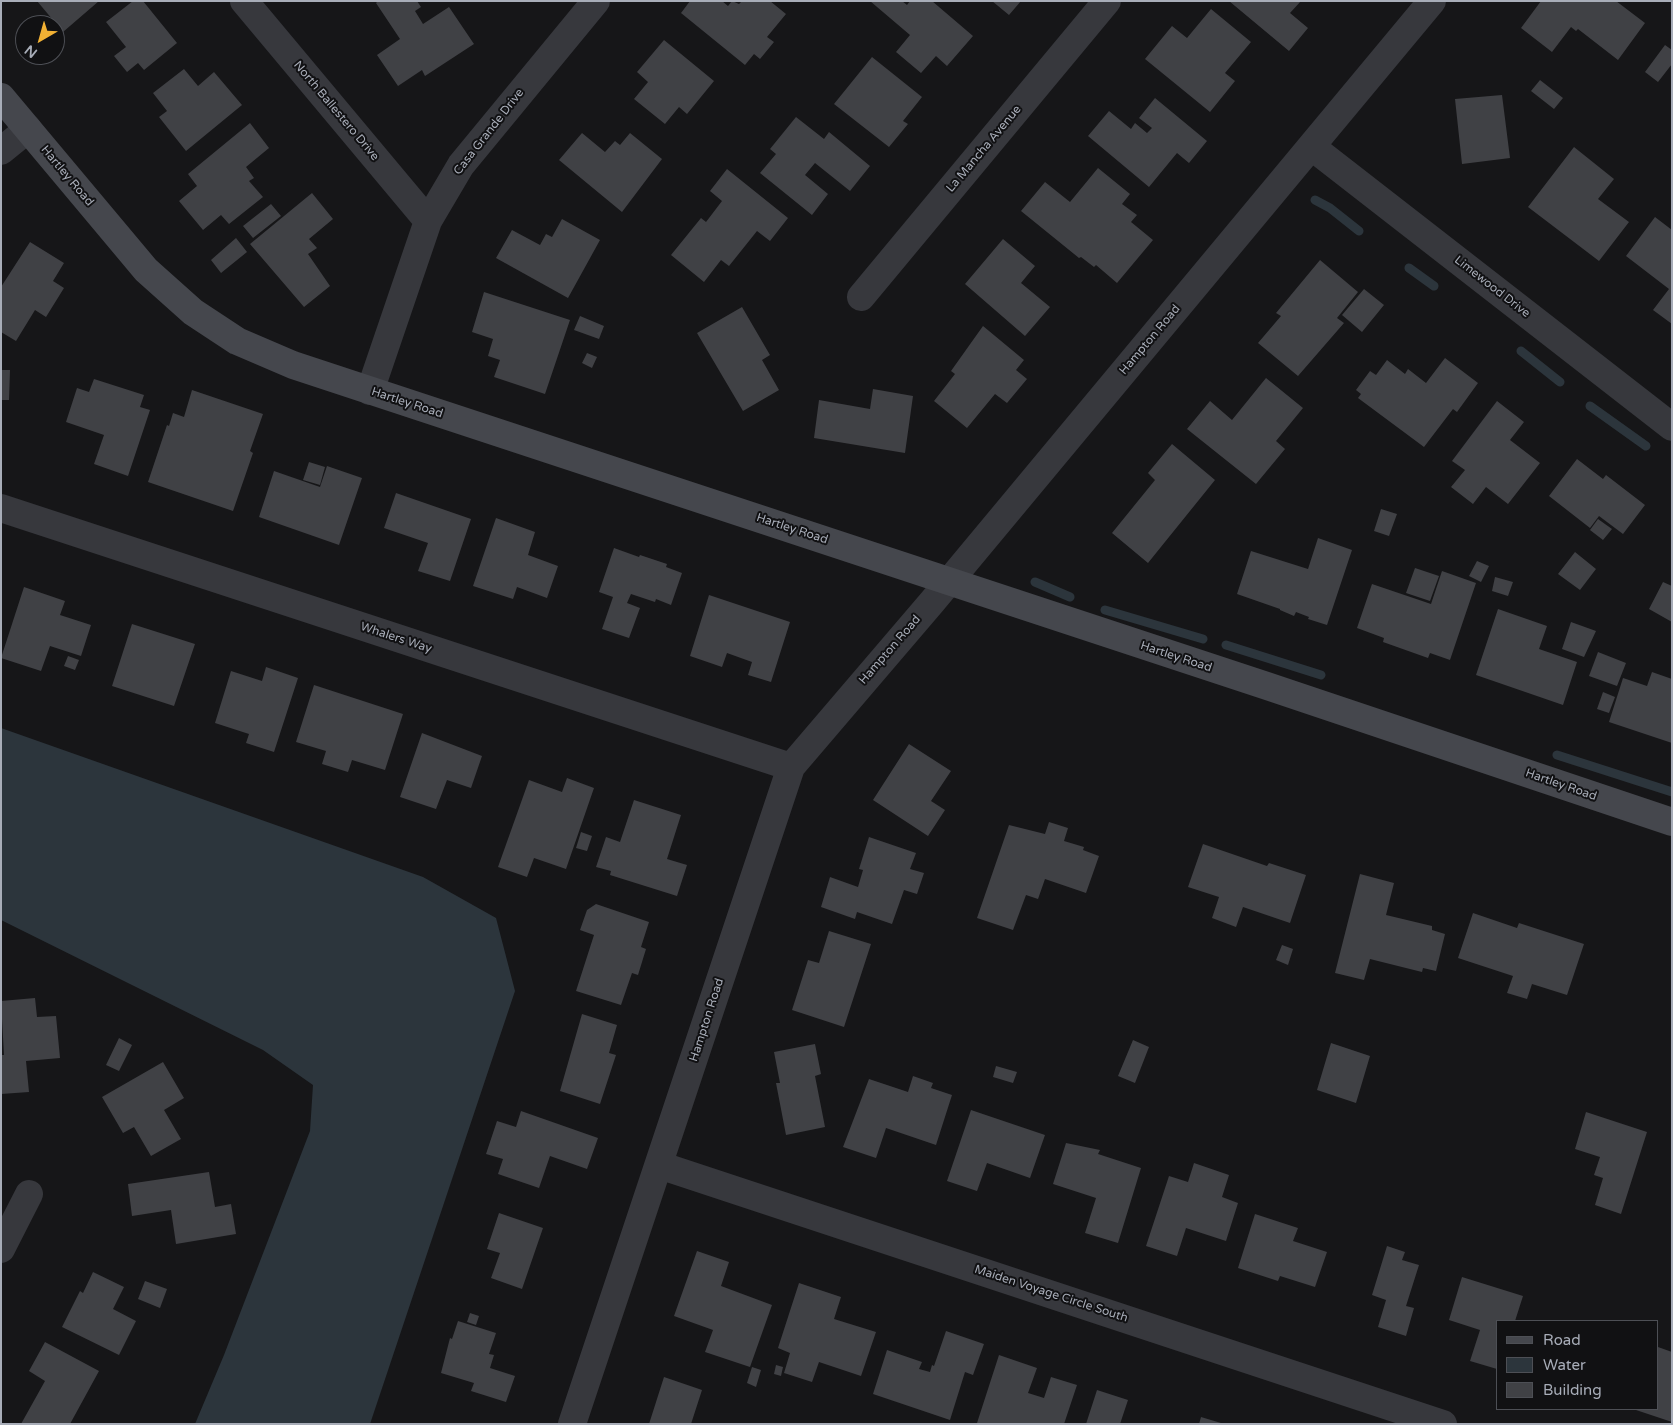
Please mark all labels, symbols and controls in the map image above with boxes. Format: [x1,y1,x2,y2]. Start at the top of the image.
north arrow [15,15,65,65]
text: N [21,41,41,62]
street label: North Ballestero Drive [290,58,382,164]
street label: Casa Grande Drive [451,86,527,178]
street label: La Mancha Avenue [943,103,1025,195]
street label: Hartley Road [38,143,96,209]
street label: Limewood Drive [1451,253,1533,321]
street label: Hampton Road [1117,302,1183,378]
street label: Hartley Road [369,385,445,421]
street label: Hartley Road [754,511,830,547]
street label: Hampton Road [856,613,924,687]
street label: Whalers Way [359,620,433,656]
street label: Hartley Road [1138,639,1214,675]
street label: Hartley Road [1523,766,1599,804]
street label: Hampton Road [687,977,727,1063]
street label: Maiden Voyage Circle South [972,1262,1130,1326]
legend [1496,1320,1658,1410]
text: Road [1543,1331,1581,1349]
text: Water [1543,1356,1586,1374]
text: Building [1543,1381,1602,1399]

